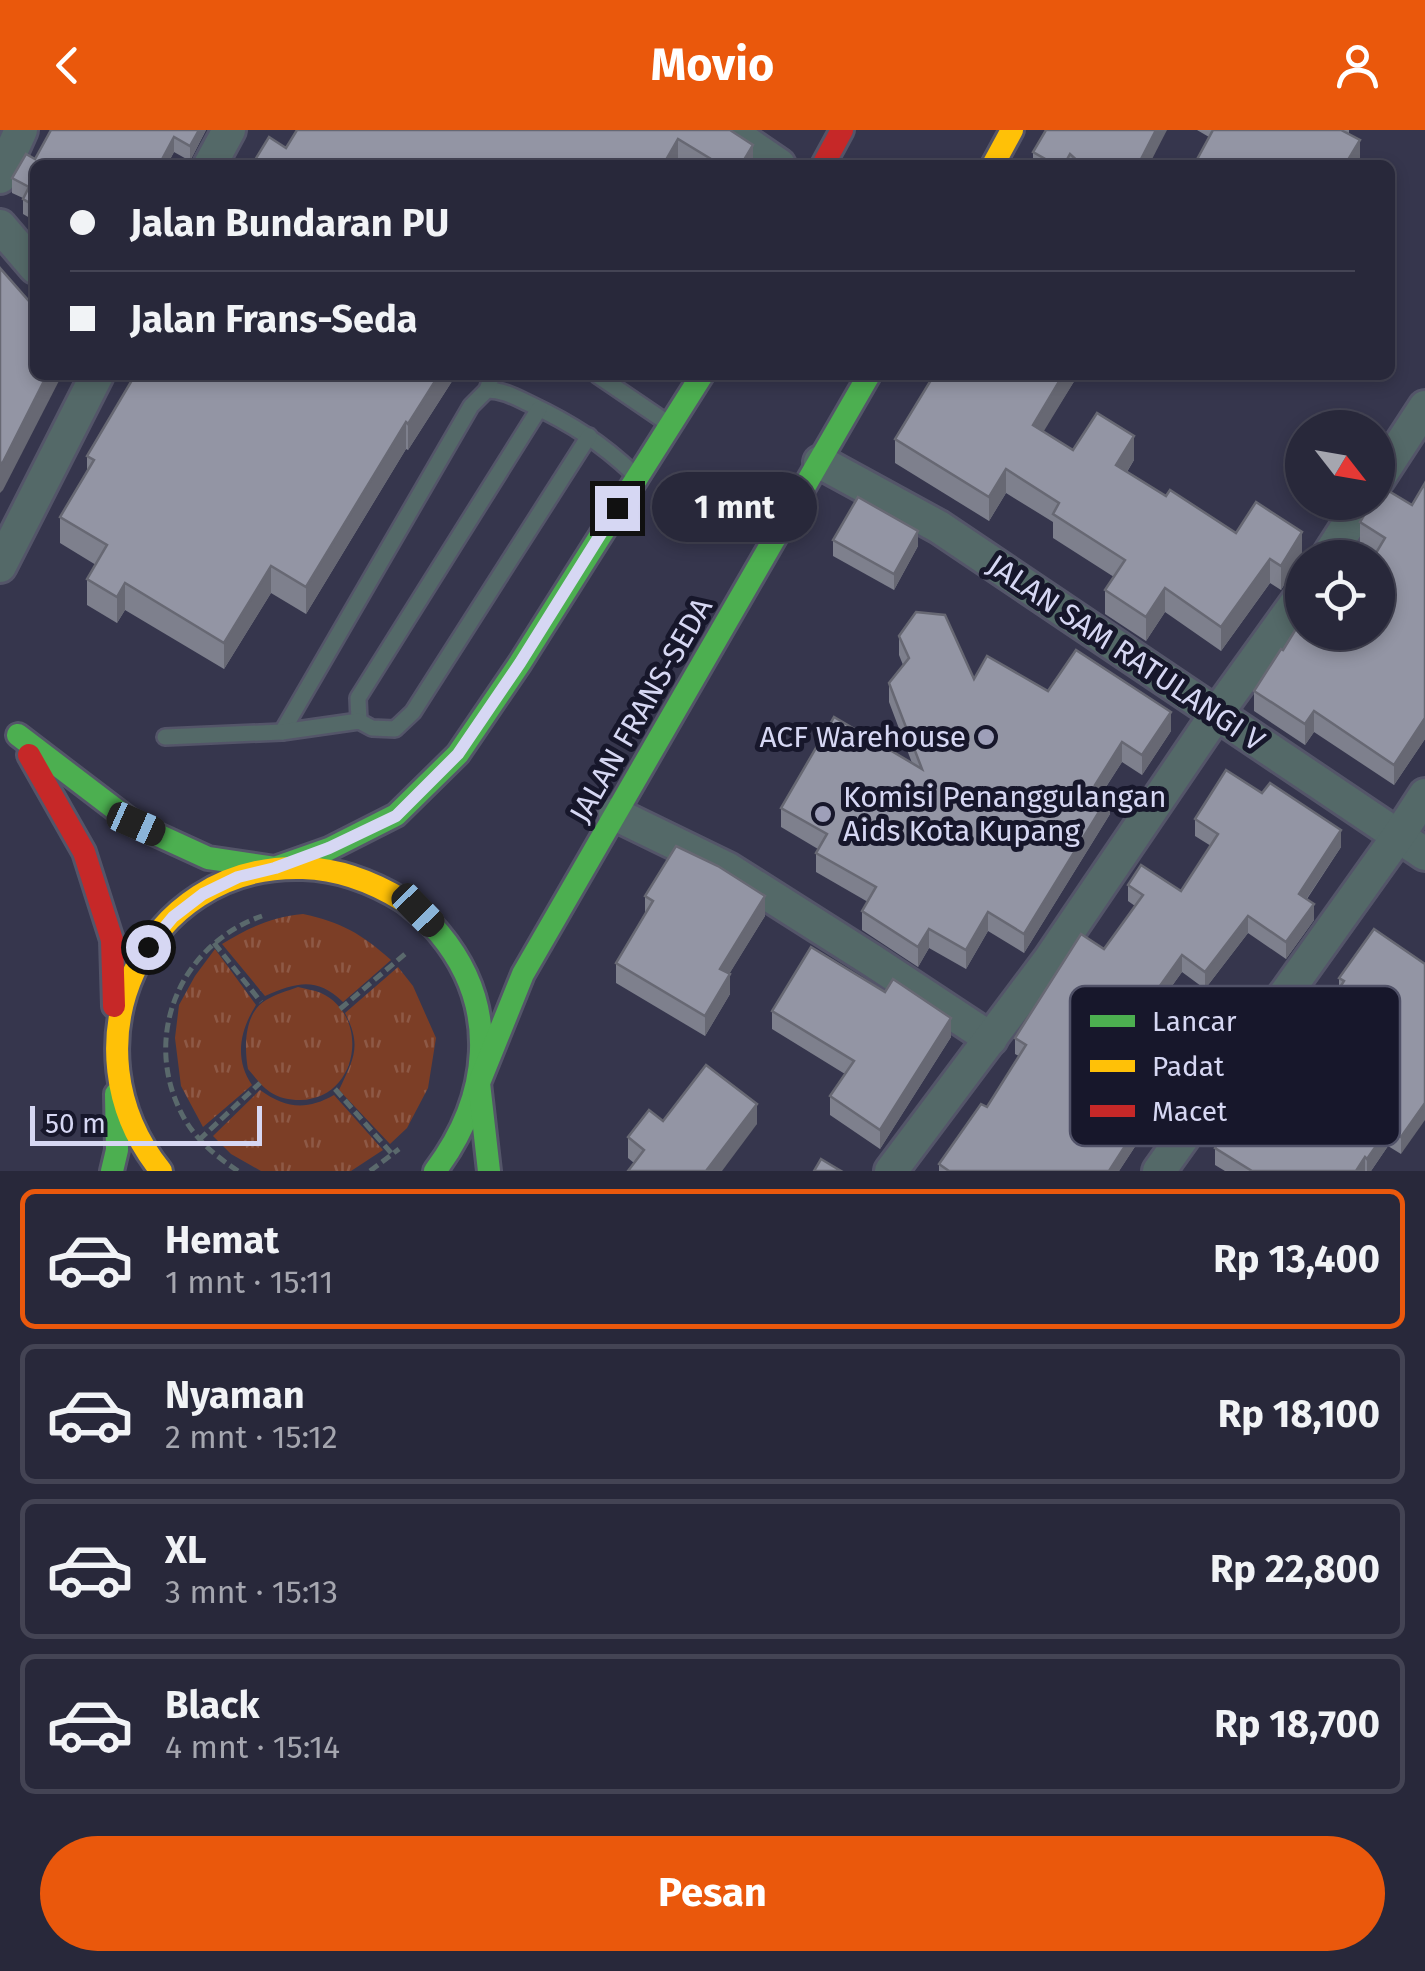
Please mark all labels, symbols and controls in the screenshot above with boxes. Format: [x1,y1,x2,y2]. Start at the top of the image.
icon: back [40,38,95,93]
text: Movio [651,38,774,92]
icon: person [1330,38,1385,93]
text: Jalan Bundaran PU [130,200,449,246]
text: Jalan Frans-Seda [130,296,418,342]
north arrow [1285,410,1395,520]
map controls [1285,410,1395,650]
callout: 1 mnt [652,473,817,543]
route end [595,486,640,531]
text: 1 mnt [694,488,775,526]
button: locate [1285,540,1395,650]
street label: JALAN SAM RATULANGI V [981,547,1271,759]
street label: JALAN FRANS-SEDA [562,591,720,829]
place label: ACF Warehouse [759,719,966,755]
marker: ACF Warehouse [975,726,997,748]
place label: Komisi Penanggulangan Aids Kota Kupang [843,779,1167,849]
car [102,798,170,850]
marker: Komisi Penanggulangan Aids Kota Kupang [812,803,834,825]
car [386,878,450,942]
route start [126,925,171,970]
legend [1070,986,1400,1146]
text: Lancar [1152,1005,1237,1038]
text: Padat [1152,1050,1225,1083]
text: Macet [1152,1095,1228,1128]
scale bar [30,1101,262,1146]
text: 50 m [45,1107,106,1140]
icon: car [45,1214,135,1304]
text: Hemat [165,1217,279,1263]
text: Rp 13,400 [1213,1236,1380,1282]
text: 1 mnt · 15:11 [165,1263,333,1301]
icon: car [45,1369,135,1459]
text: Nyaman [165,1372,305,1418]
text: Rp 18,100 [1218,1391,1380,1437]
text: 2 mnt · 15:12 [165,1418,338,1456]
icon: car [45,1524,135,1614]
text: XL [165,1527,207,1573]
text: Rp 22,800 [1210,1546,1380,1592]
text: 3 mnt · 15:13 [165,1573,338,1611]
icon: car [45,1679,135,1769]
text: Black [165,1682,260,1728]
text: Rp 18,700 [1214,1701,1380,1747]
text: 4 mnt · 15:14 [165,1728,340,1766]
button: Pesan [40,1836,1385,1951]

